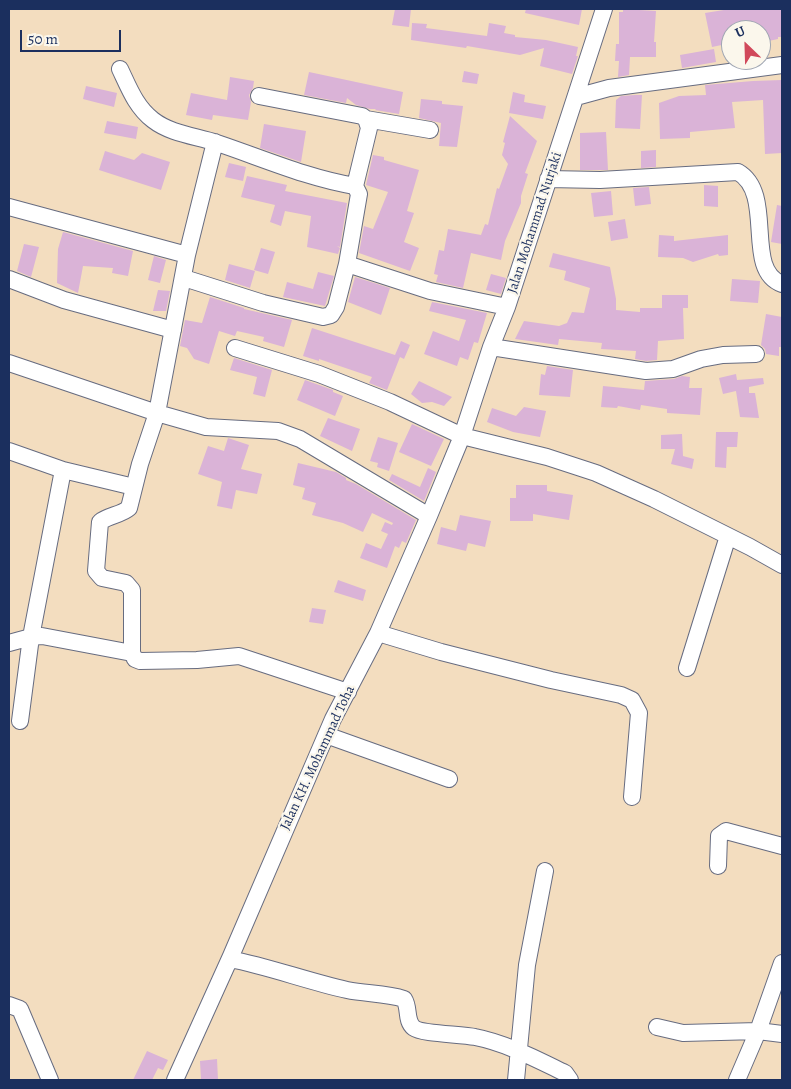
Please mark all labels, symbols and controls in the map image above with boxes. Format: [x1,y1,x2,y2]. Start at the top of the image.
scale bar [22,20,124,52]
north arrow [721,20,771,70]
text: U [732,21,748,42]
text: 50 m [28,29,58,49]
street label: Jalan Mohammad Nurjaki [504,150,566,296]
street label: Jalan KH. Mohammad Toha [277,683,359,833]

